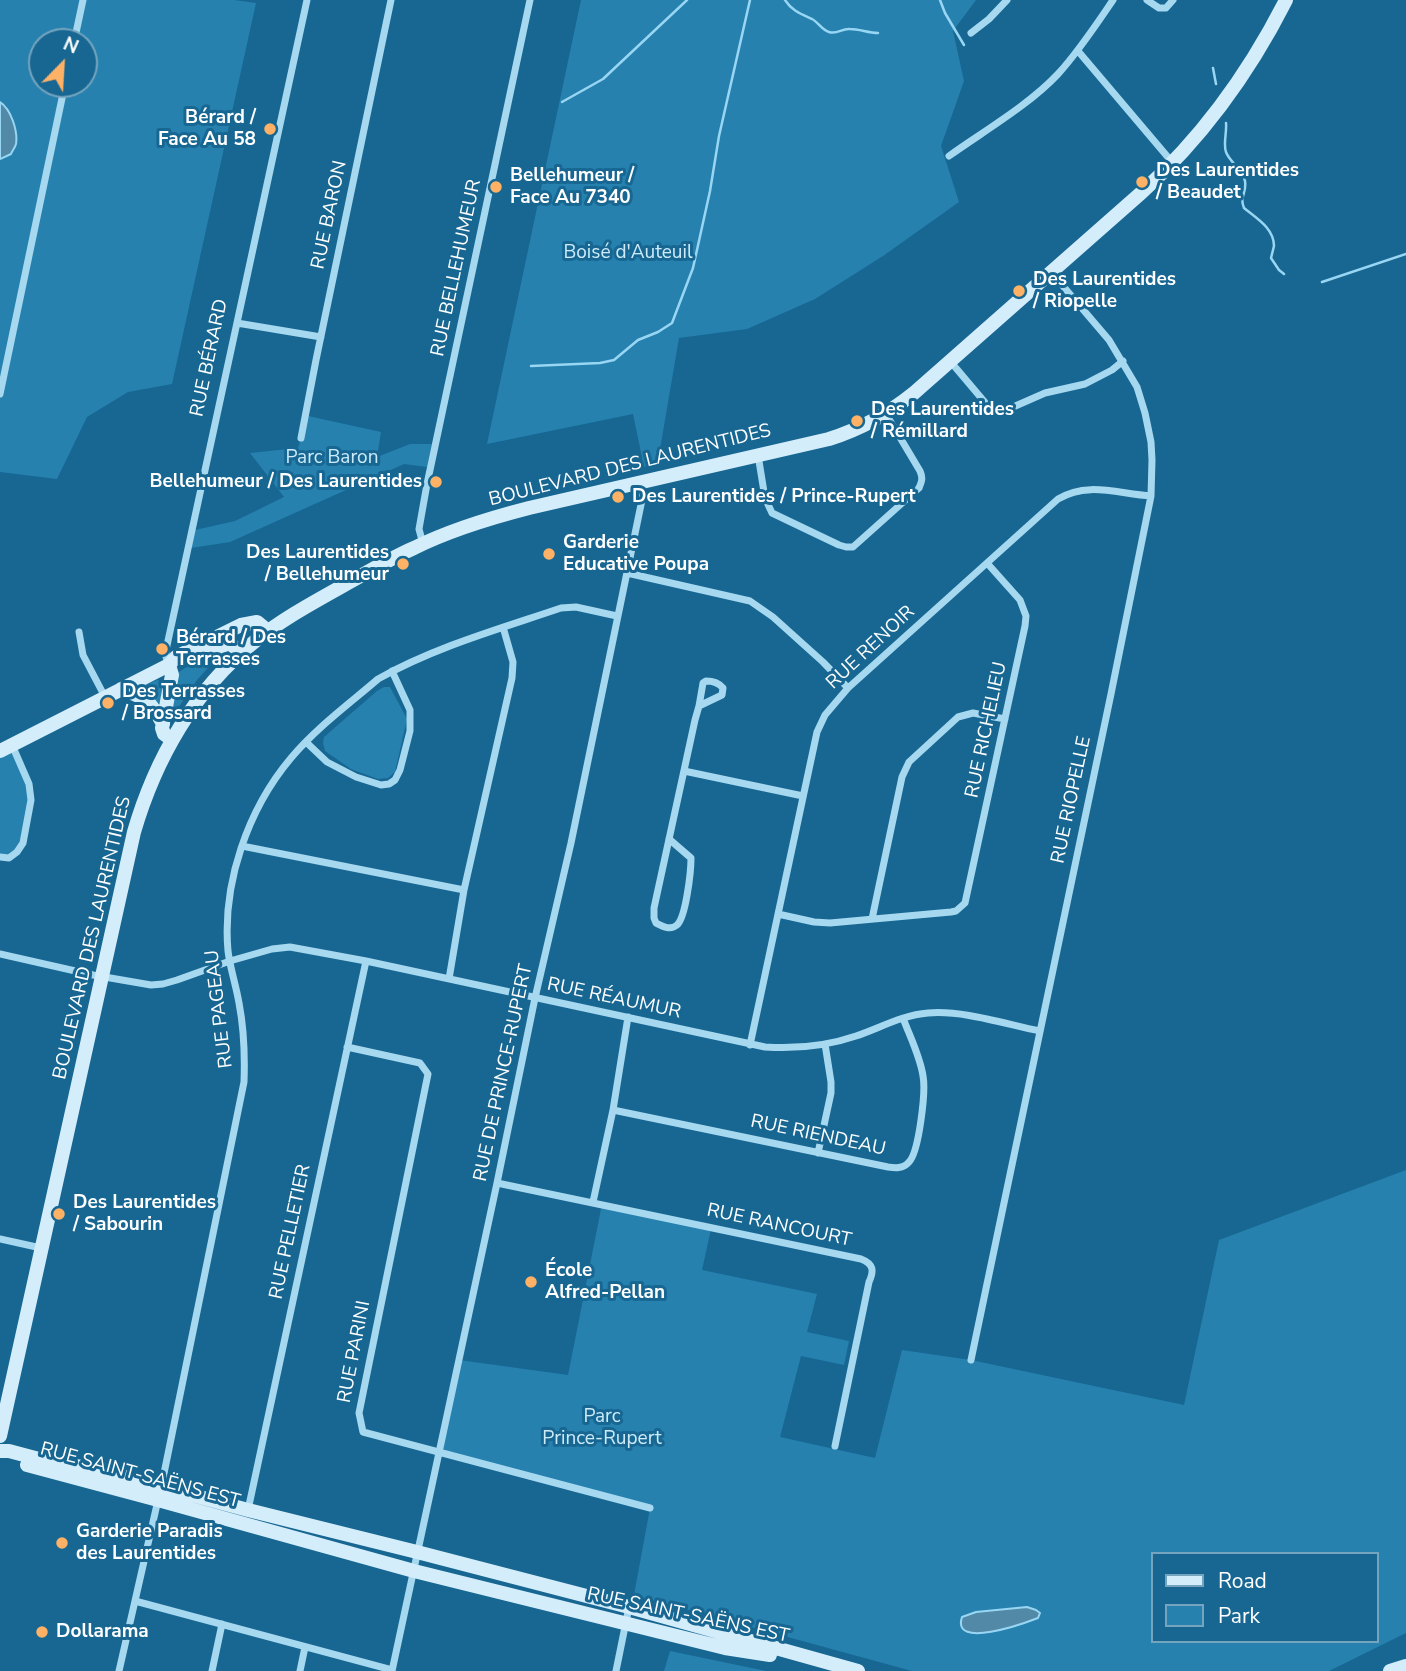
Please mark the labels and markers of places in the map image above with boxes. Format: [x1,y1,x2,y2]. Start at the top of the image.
place label: Bérard / Face Au 58 [158,107,256,151]
marker: Bérard / Face Au 58 [262,121,278,137]
place label: Des Laurentides / Beaudet [1156,160,1299,204]
place label: Bellehumeur / Face Au 7340 [510,165,634,209]
marker: Des Laurentides / Beaudet [1134,174,1150,190]
marker: Bellehumeur / Face Au 7340 [488,179,504,195]
place label: Des Laurentides / Riopelle [1033,269,1176,313]
marker: Des Laurentides / Riopelle [1011,283,1027,299]
place label: Des Laurentides / Rémillard [871,399,1014,443]
marker: Des Laurentides / Rémillard [849,413,865,429]
place label: Bellehumeur / Des Laurentides [150,471,422,493]
marker: Bellehumeur / Des Laurentides [428,474,444,490]
place label: Des Laurentides / Prince-Rupert [632,486,915,508]
marker: Des Laurentides / Prince-Rupert [610,489,626,505]
place label: Garderie Educative Poupa [563,532,709,576]
place label: Des Laurentides / Bellehumeur [246,542,389,586]
marker: Garderie Educative Poupa [541,546,557,562]
marker: Des Laurentides / Bellehumeur [395,556,411,572]
place label: Bérard / Des Terrasses [176,627,286,671]
marker: Bérard / Des Terrasses [154,641,170,657]
place label: Des Terrasses / Brossard [122,681,245,725]
marker: Des Terrasses / Brossard [100,695,116,711]
place label: Des Laurentides / Sabourin [73,1192,216,1236]
marker: Des Laurentides / Sabourin [51,1206,67,1222]
place label: École Alfred-Pellan [545,1260,665,1304]
marker: École Alfred-Pellan [523,1274,539,1290]
place label: Garderie Paradis des Laurentides [76,1521,223,1565]
marker: Garderie Paradis des Laurentides [54,1535,70,1551]
place label: Dollarama [56,1621,149,1643]
marker: Dollarama [34,1624,50,1640]

